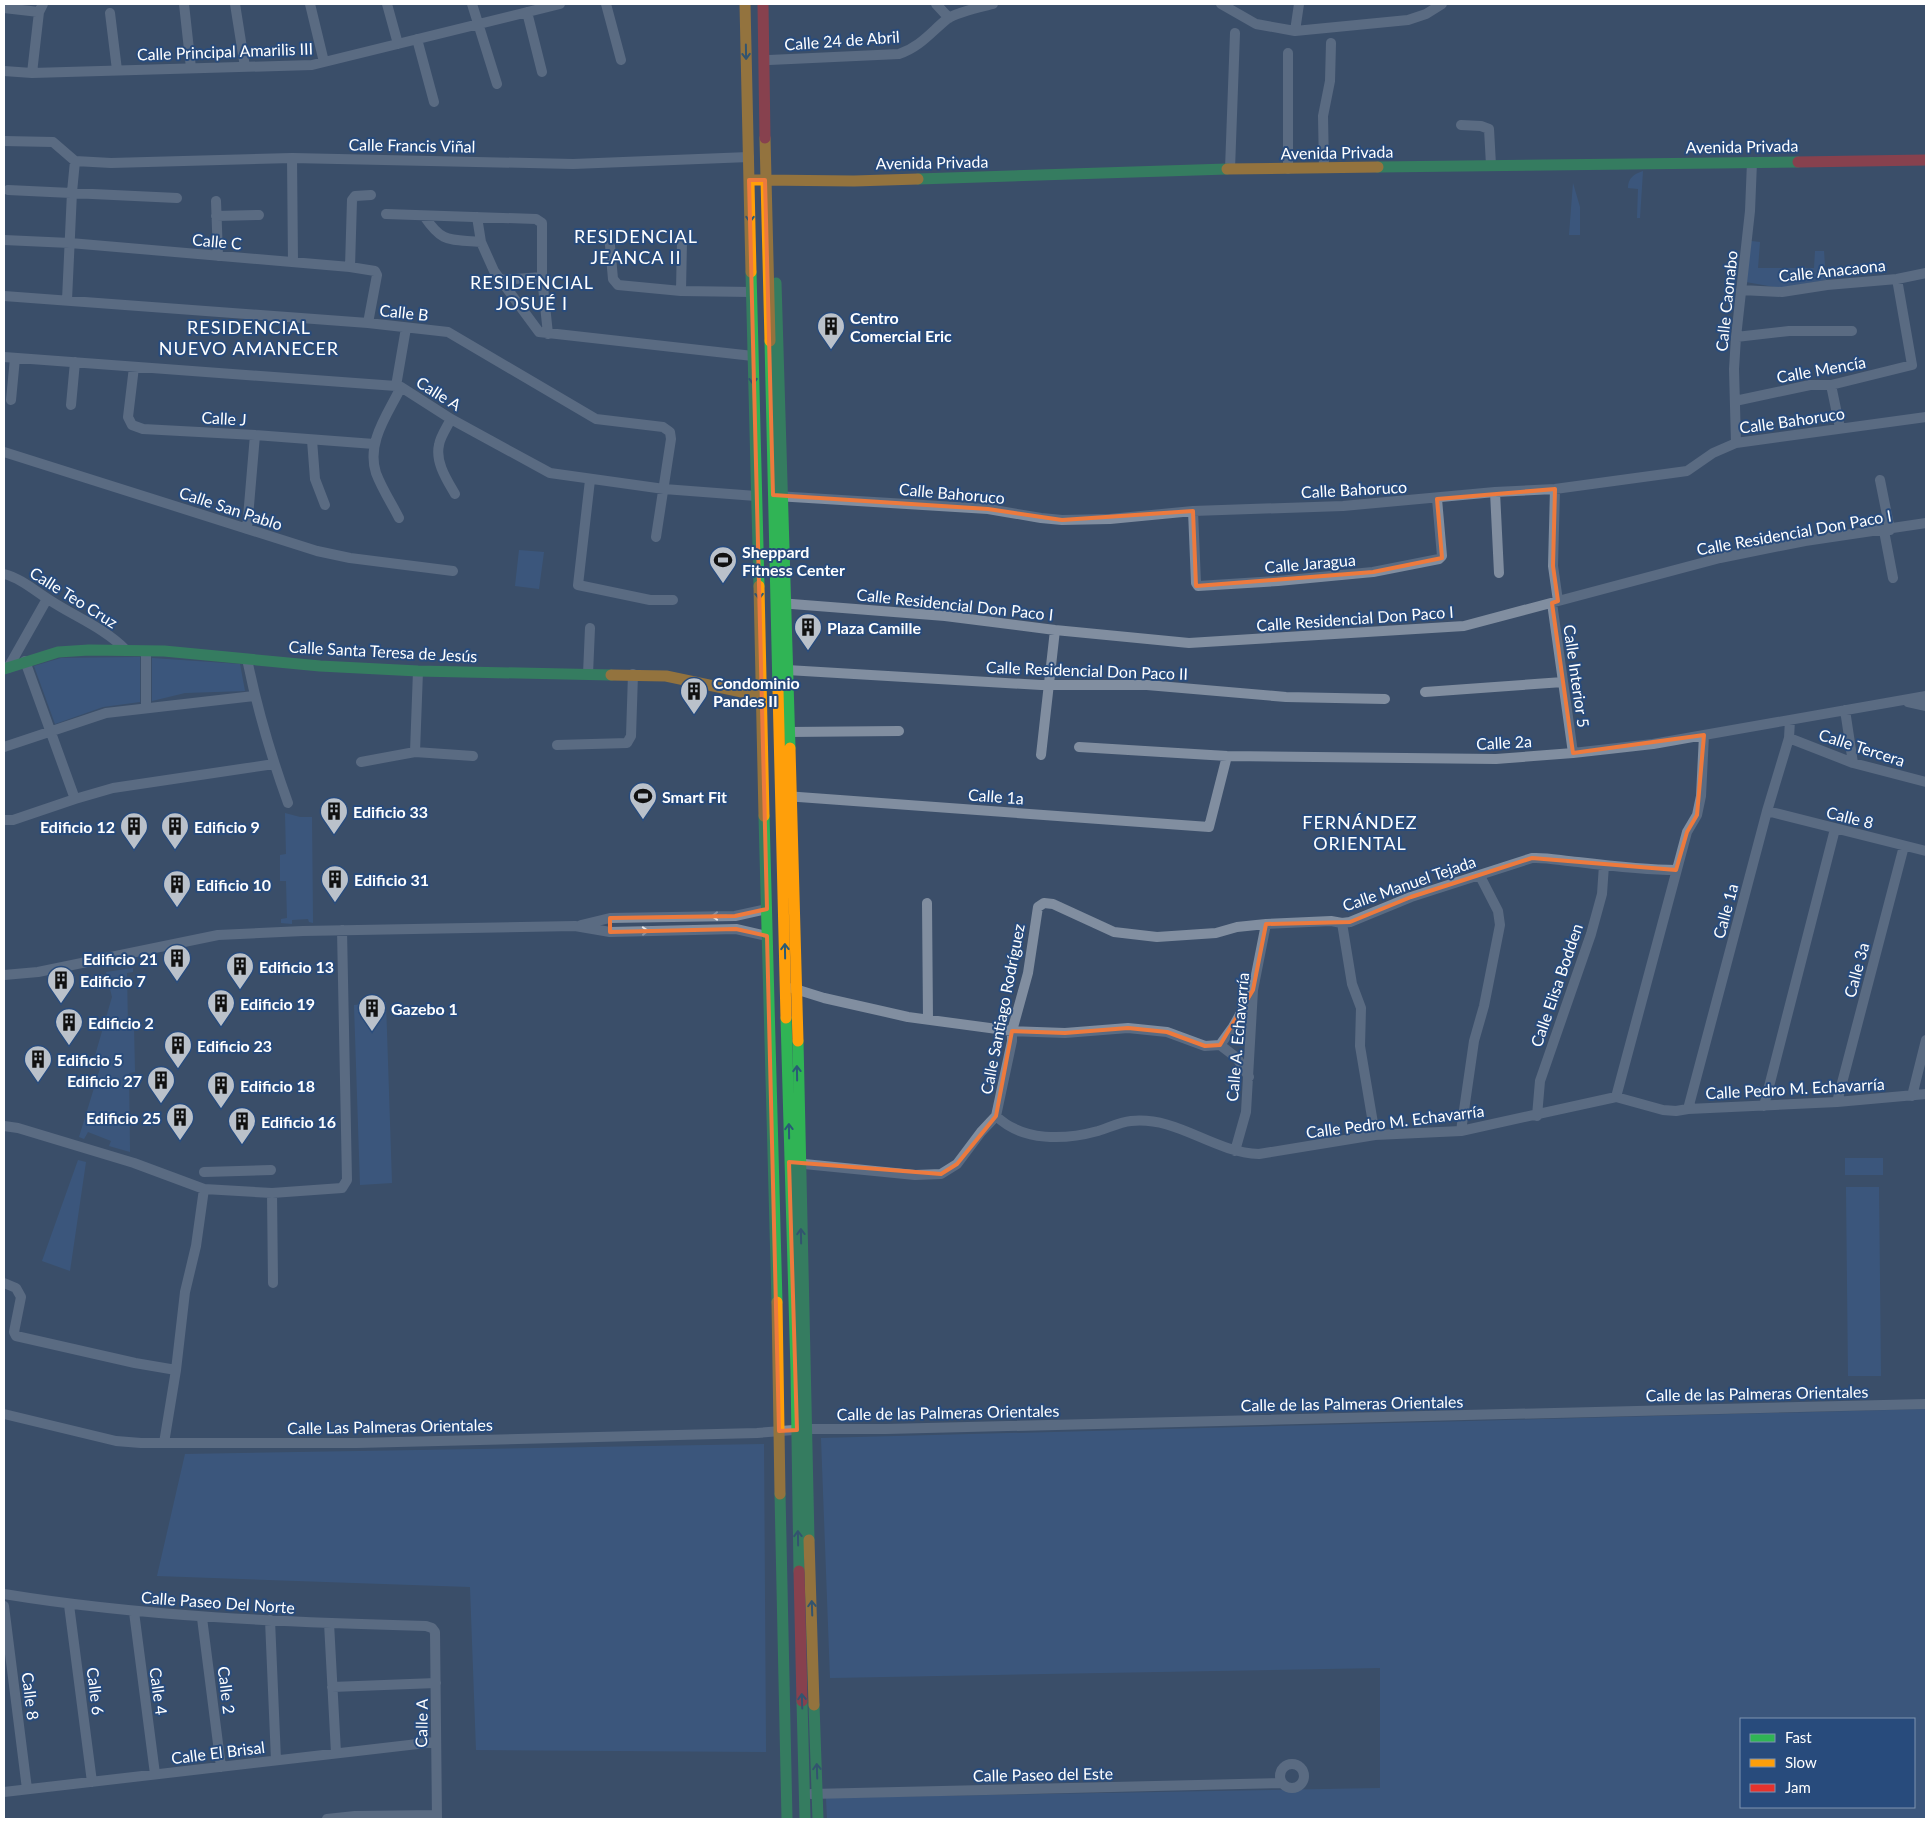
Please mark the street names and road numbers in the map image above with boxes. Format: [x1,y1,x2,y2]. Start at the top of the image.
street label: Calle 24 de Abril [784,26,900,54]
street label: Calle Principal Amarilis III [137,38,313,64]
street label: Calle Francis Viñal [348,134,476,156]
street label: Avenida Privada [1686,136,1798,156]
street label: Avenida Privada [1281,142,1393,162]
street label: Avenida Privada [876,152,988,172]
street label: Calle C [192,229,243,253]
street label: Calle Caonabo [1711,250,1741,352]
street label: Calle Anacaona [1778,255,1886,285]
street label: Calle B [379,300,429,324]
street label: Calle Mencía [1775,352,1867,386]
street label: Calle A [413,372,465,414]
street label: Calle Bahoruco [1738,403,1846,437]
street label: Calle J [201,407,247,429]
street label: Calle Bahoruco [1300,477,1408,501]
street label: Calle Bahoruco [898,479,1006,507]
street label: Calle San Pablo [177,482,285,534]
street label: Calle Residencial Don Paco I [1695,505,1893,559]
street label: Calle Jaragua [1264,550,1356,576]
street label: Calle Teo Cruz [27,562,121,632]
street label: Calle Residencial Don Paco I [856,584,1054,624]
street label: Calle Residencial Don Paco I [1256,602,1454,634]
street label: Calle Interior 5 [1560,623,1594,729]
street label: Calle Santa Teresa de Jesús [288,637,478,665]
street label: Calle Residencial Don Paco II [986,657,1188,683]
street label: Calle Tercera [1817,724,1907,770]
street label: Calle 2a [1476,731,1532,753]
street label: Calle 1a [967,785,1025,807]
street label: Calle 8 [1824,802,1876,832]
street label: Calle Manuel Tejada [1340,851,1478,915]
street label: Calle 1a [1709,882,1741,940]
street label: Calle Elisa Bodden [1526,921,1586,1049]
street label: Calle Santiago Rodríguez [976,922,1028,1096]
street label: Calle 3a [1840,941,1872,999]
street label: Calle A. Echavarría [1222,972,1252,1102]
street label: Calle Pedro M. Echavarría [1705,1074,1885,1102]
street label: Calle Pedro M. Echavarría [1305,1101,1485,1141]
street label: Calle de las Palmeras Orientales [1645,1382,1869,1404]
street label: Calle de las Palmeras Orientales [1240,1392,1464,1414]
street label: Calle de las Palmeras Orientales [836,1401,1060,1423]
street label: Calle Las Palmeras Orientales [287,1415,493,1437]
street label: Calle Paseo Del Norte [141,1587,295,1617]
street label: Calle 2 [215,1665,239,1715]
street label: Calle 6 [84,1666,108,1716]
street label: Calle 4 [146,1666,172,1716]
street label: Calle 8 [19,1671,43,1721]
street label: Calle A [411,1698,431,1748]
street label: Calle El Brisal [170,1737,266,1767]
street label: Calle Paseo del Este [973,1763,1113,1785]

